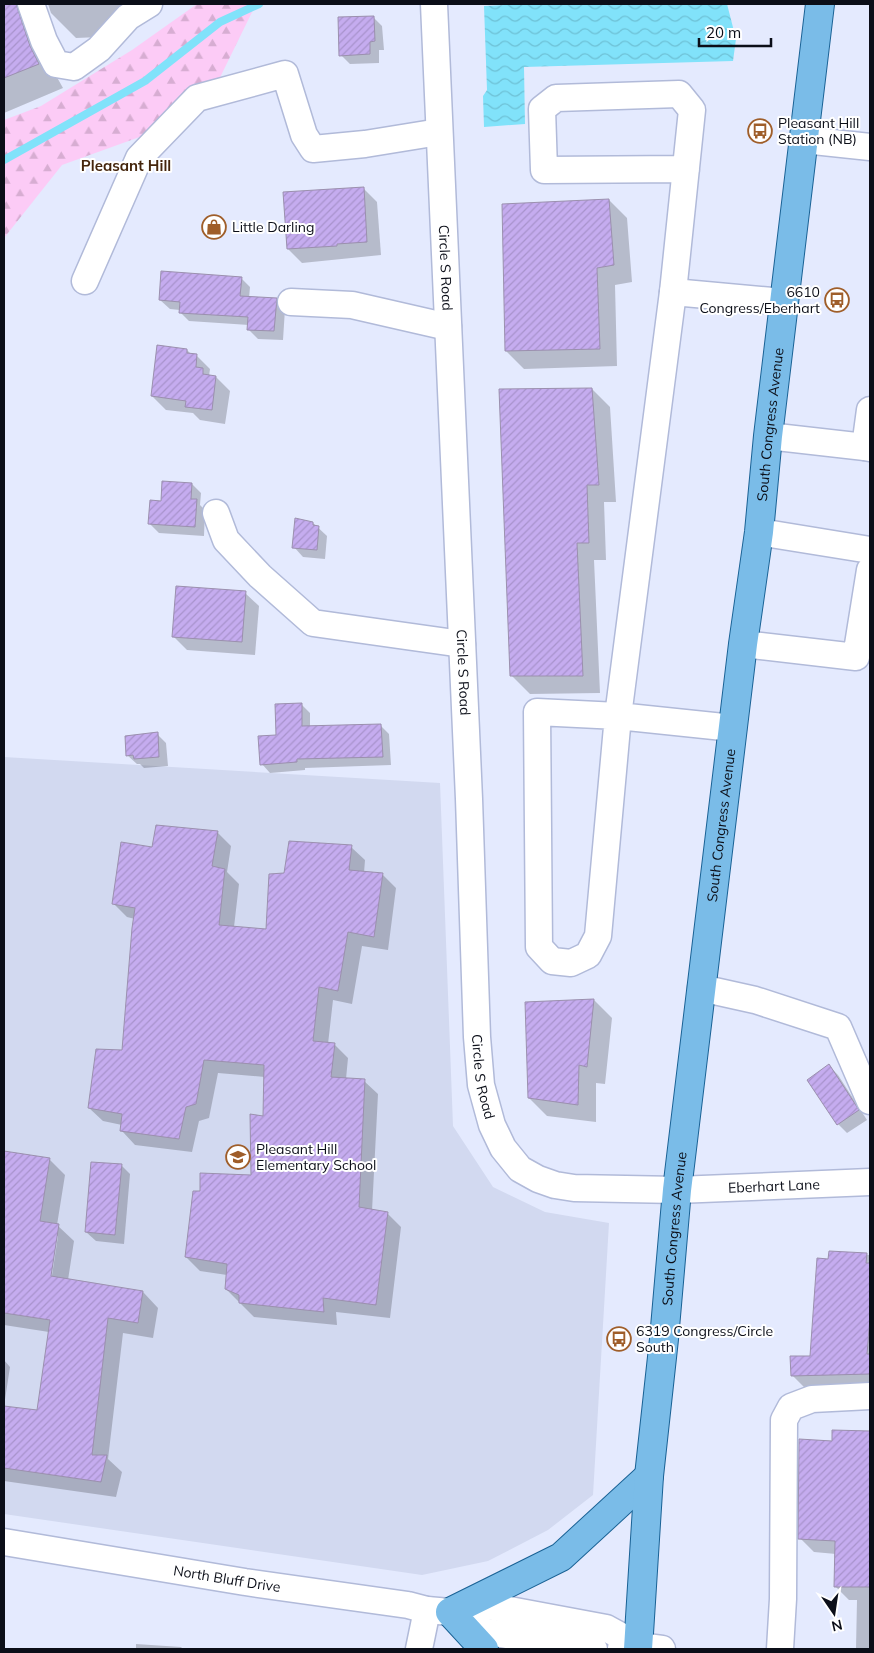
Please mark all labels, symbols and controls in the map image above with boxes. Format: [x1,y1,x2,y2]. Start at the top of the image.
scale bar [699,15,772,47]
text: 20 m [706,23,741,42]
place label: Pleasant Hill Station (NB) [778,114,859,148]
bus stop icon: Pleasant Hill Station (NB) [747,118,773,144]
district label: Pleasant Hill [81,156,171,175]
shop icon: Little Darling [201,214,227,240]
place label: Little Darling [232,218,314,236]
street label: Circle S Road [435,224,456,311]
place label: 6610 Congress/Eberhart [699,283,820,317]
bus stop icon: 6610 Congress/Eberhart [824,287,850,313]
street label: South Congress Avenue [753,347,788,502]
street label: Circle S Road [453,629,474,716]
street label: South Congress Avenue [703,748,739,903]
street label: Circle S Road [468,1033,499,1121]
place label: Pleasant Hill Elementary School [256,1140,376,1174]
school or university icon: Pleasant Hill Elementary School [225,1144,251,1170]
street label: South Congress Avenue [658,1151,691,1306]
street label: Eberhart Lane [728,1175,820,1197]
place label: 6319 Congress/Circle South [636,1322,773,1356]
bus stop icon: 6319 Congress/Circle South [606,1326,632,1352]
street label: North Bluff Drive [172,1561,282,1596]
north arrow [809,1588,859,1638]
text: N [830,1616,844,1636]

